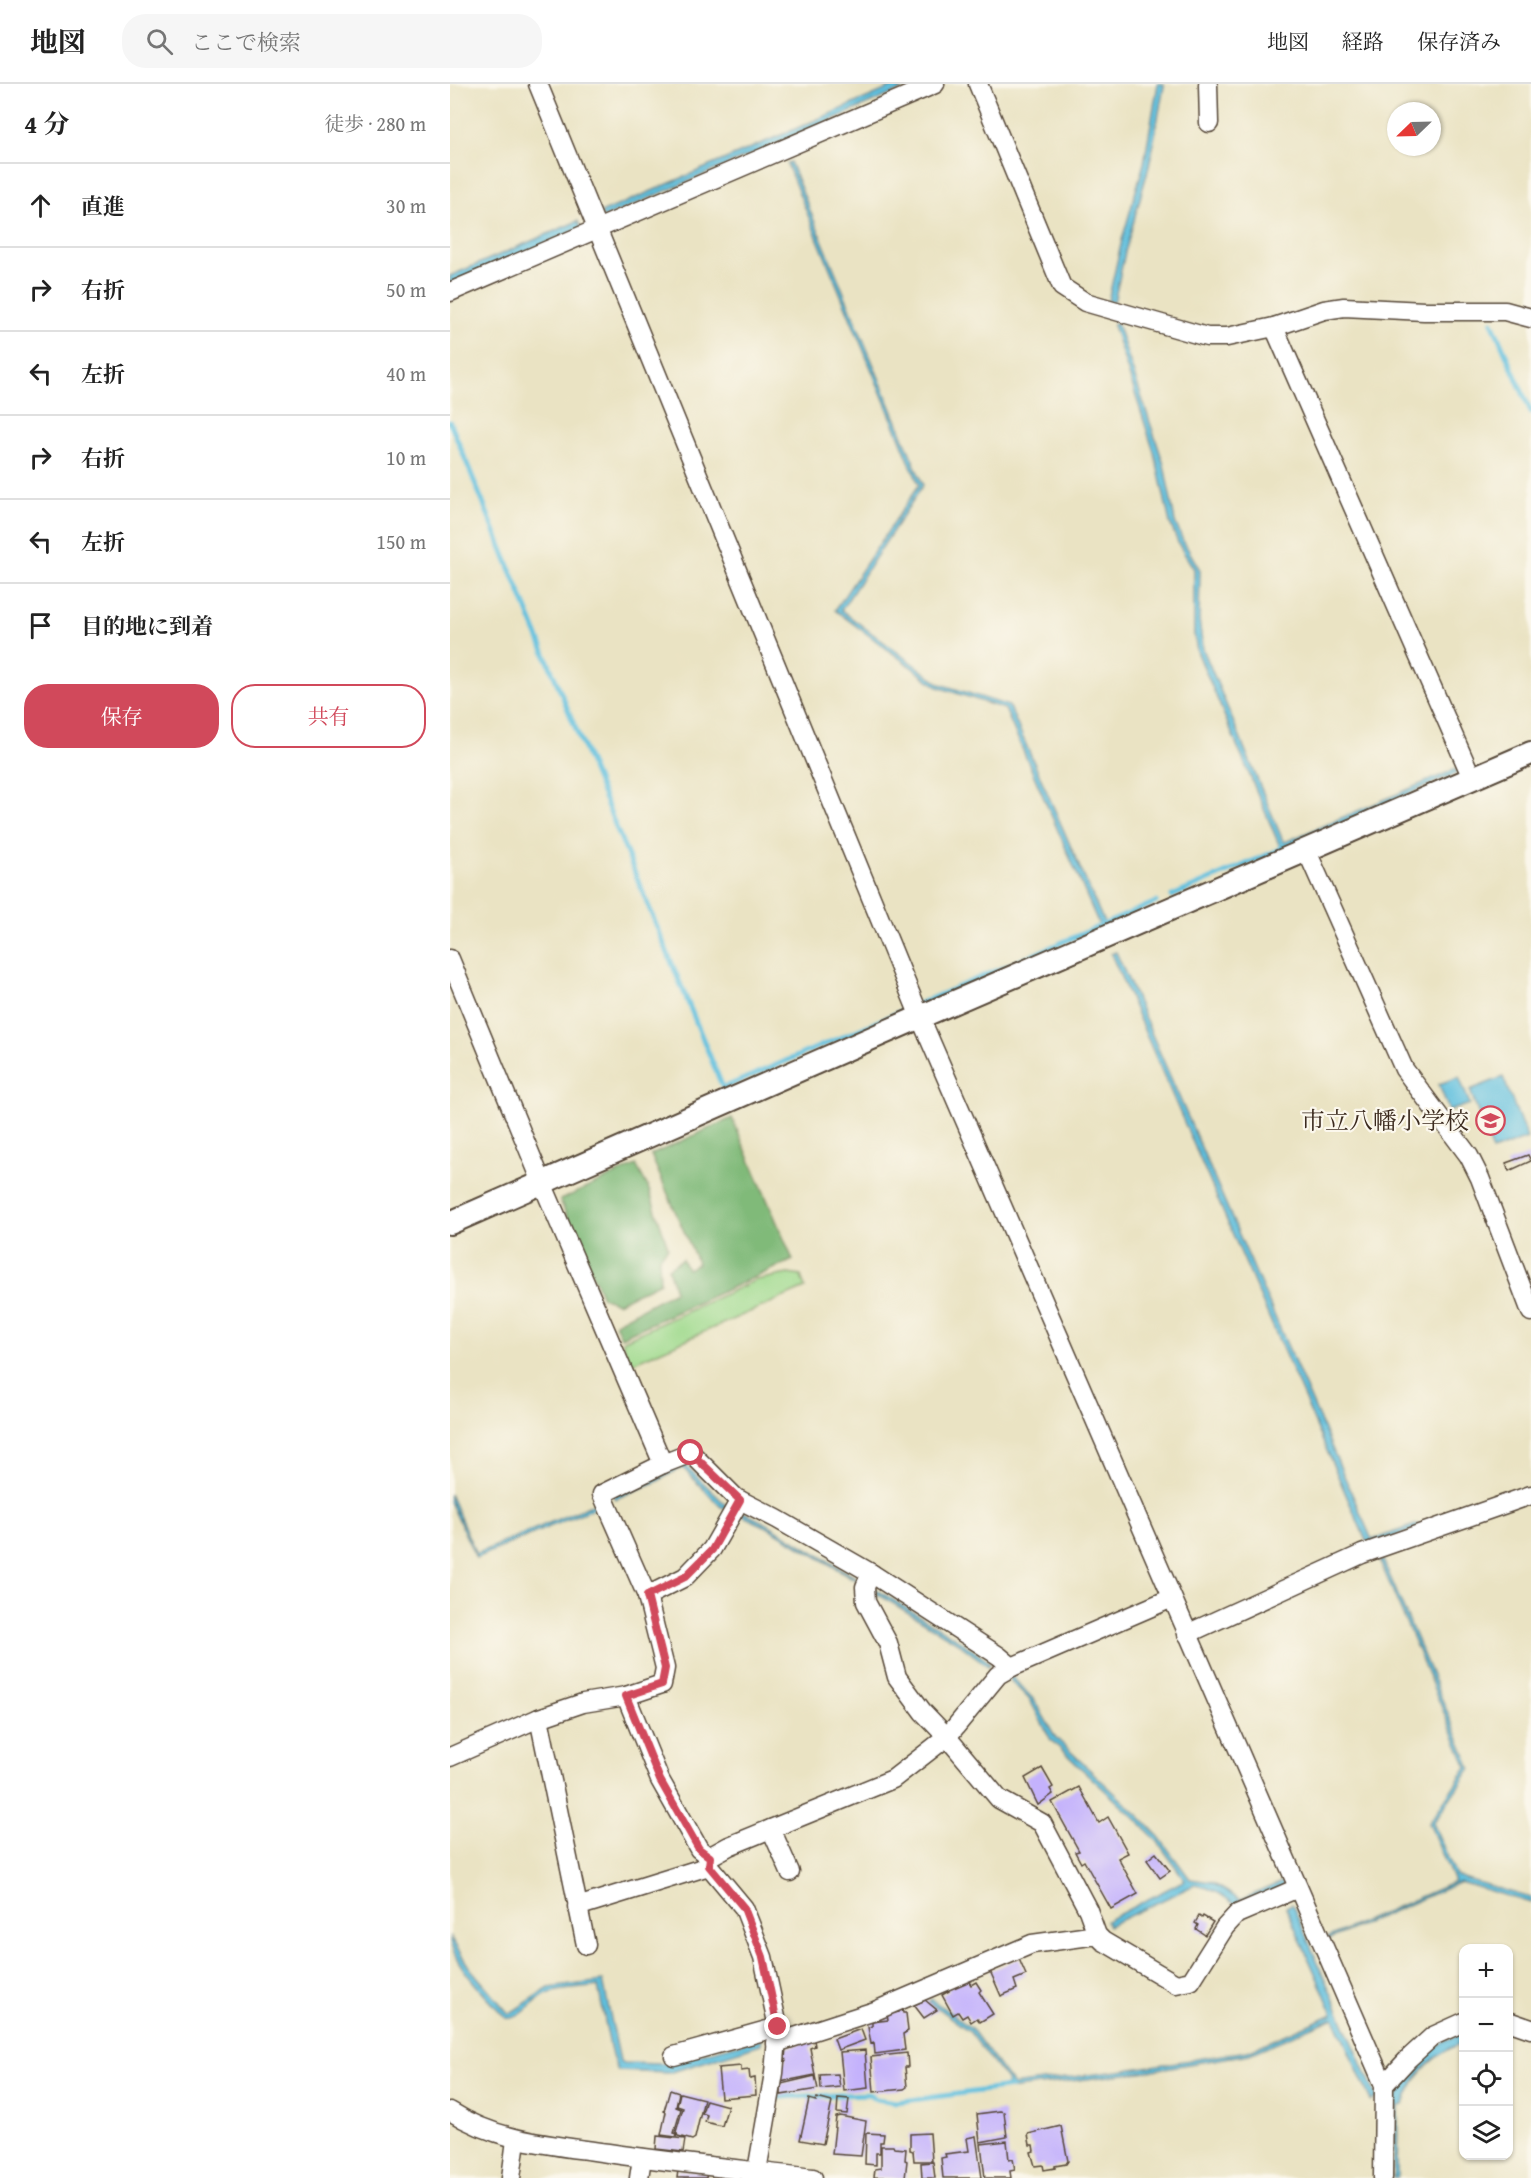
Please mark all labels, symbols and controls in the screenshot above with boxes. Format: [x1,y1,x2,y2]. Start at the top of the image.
search box [122,14,542,68]
text: 地図 [30,21,86,62]
icon: search [143,25,176,58]
text: ここで検索 [191,26,301,58]
text: 地図 [1267,26,1309,57]
text: 経路 [1342,26,1384,57]
text: 保存済み [1417,26,1501,57]
north arrow [1387,102,1441,156]
text: 4 分 [24,104,69,143]
text: 徒歩 · 280 m [324,109,426,138]
icon: ahead [24,189,57,222]
text: 直進 [81,190,125,222]
text: 30 m [386,191,426,220]
icon: right [24,273,57,306]
text: 右折 [81,274,125,306]
text: 50 m [386,275,426,304]
icon: left [24,357,57,390]
text: 左折 [81,358,125,390]
text: 40 m [386,359,426,388]
icon: right [24,441,57,474]
text: 右折 [81,442,125,474]
text: 10 m [386,443,426,472]
icon: left [24,525,57,558]
text: 左折 [81,526,125,558]
text: 150 m [376,527,426,556]
icon: arrive [24,609,57,642]
text: 目的地に到着 [81,610,213,642]
button: 保存 [24,684,219,748]
button: 共有 [231,684,426,748]
place label: 市立八幡小学校 [1301,1103,1469,1138]
school or university icon: 市立八幡小学校 [1474,1104,1506,1136]
route start [677,1439,703,1465]
map controls [1459,1944,1513,2160]
button: + [1459,1944,1513,1998]
button: − [1459,1998,1513,2052]
route end [764,2013,790,2039]
button: locate [1459,2052,1513,2106]
button: layers [1459,2106,1513,2160]

